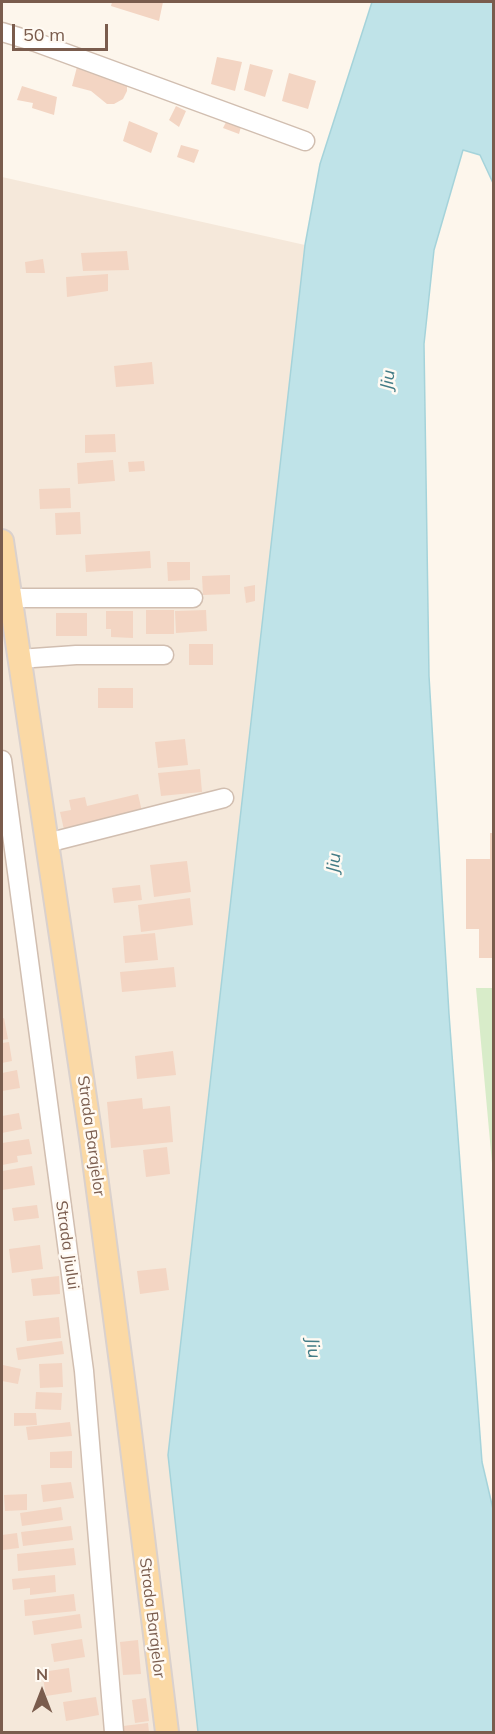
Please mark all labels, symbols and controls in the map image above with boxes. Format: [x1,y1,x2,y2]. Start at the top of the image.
scale bar [15,12,111,50]
text: 50 m [23,23,65,46]
water label: Jiu [376,369,400,391]
water label: Jiu [322,852,346,874]
street label: Strada Barajelor [73,1075,109,1197]
street label: Strada Jiului [51,1199,83,1291]
water label: Jiu [301,1336,325,1360]
street label: Strada Barajelor [135,1557,169,1679]
north arrow [12,1662,72,1722]
text: N [36,1664,48,1684]

